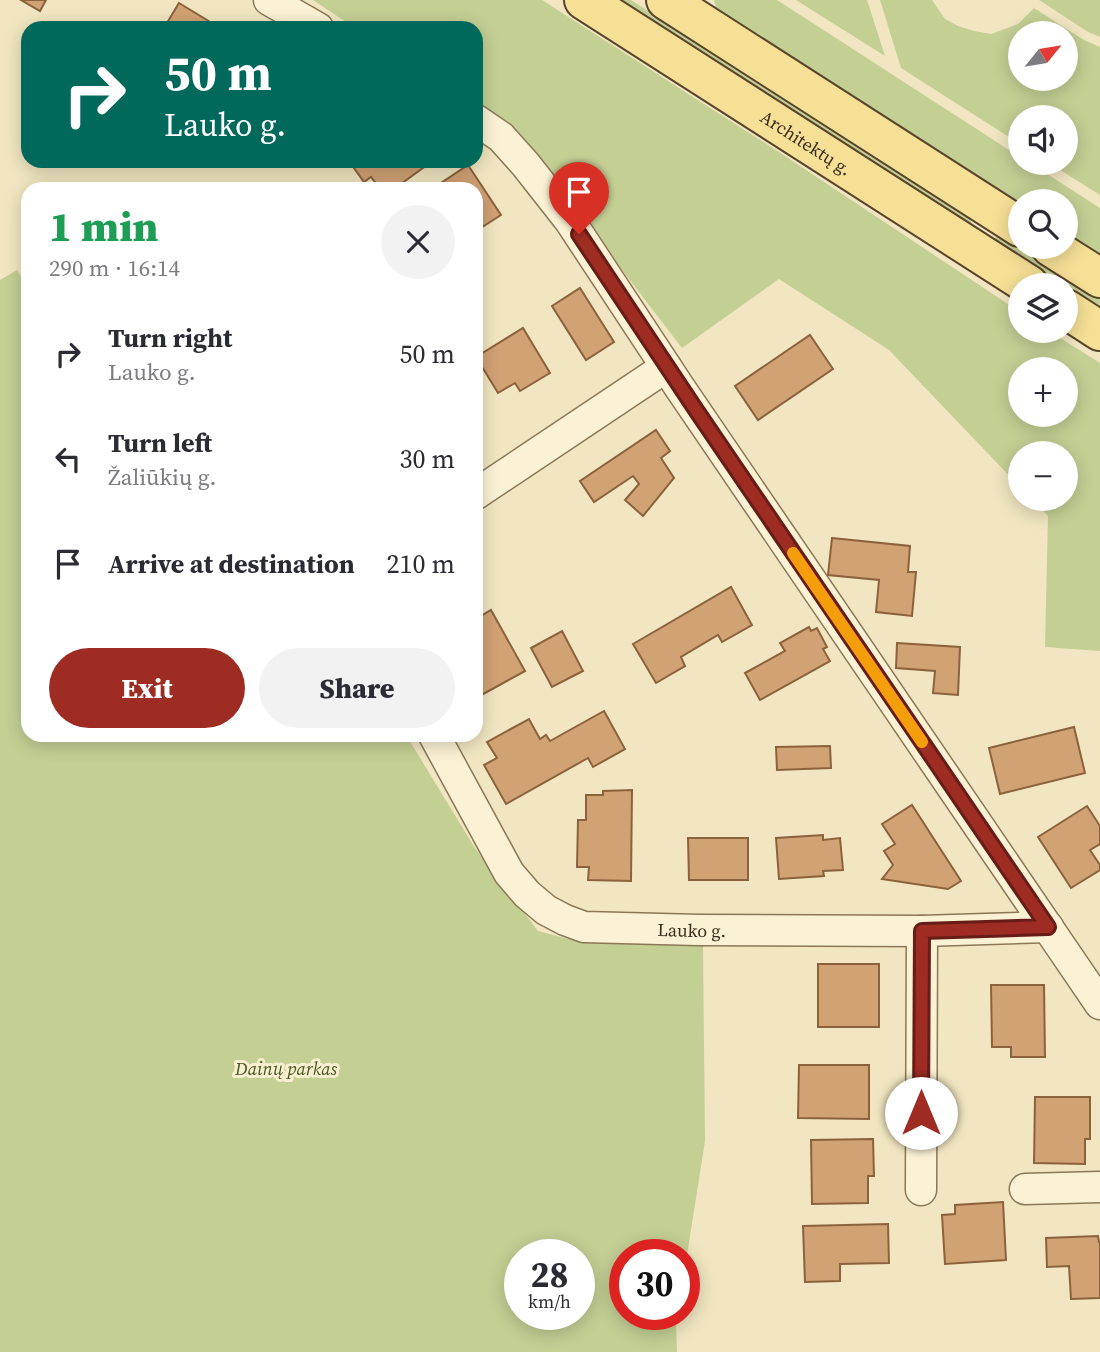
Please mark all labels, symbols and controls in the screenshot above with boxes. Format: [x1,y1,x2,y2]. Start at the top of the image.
north arrow [1008,21,1078,91]
map controls [1008,21,1078,511]
text: 50 m [164,39,272,106]
icon: right [49,49,140,140]
text: Lauko g. [164,103,286,147]
street label: Architektų g. [756,104,857,181]
button: sound [1008,105,1078,175]
pin [549,162,609,234]
icon: arrive [560,173,598,211]
button: search [1008,189,1078,259]
text: 1 min [49,197,159,255]
button: close [381,205,455,279]
text: 290 m · 16:14 [49,252,180,284]
button: layers [1008,273,1078,343]
text: Turn right [108,320,232,356]
icon: right [49,335,87,373]
text: 50 m [400,336,455,372]
text: Lauko g. [108,356,196,388]
button: + [1008,357,1078,427]
text: Turn left [108,425,212,461]
icon: left [49,440,87,478]
text: 30 m [400,441,455,477]
button: − [1008,441,1078,511]
text: Žaliūkių g. [108,461,217,493]
icon: arrive [49,545,87,583]
text: Arrive at destination [108,546,355,582]
text: 210 m [387,546,455,582]
button: Exit [49,648,245,728]
button: Share [259,648,455,728]
street label: Lauko g. [657,916,726,943]
park label: Dainų parkas [234,1056,337,1081]
position arrow [884,1076,958,1150]
speed limit sign: 30 [609,1239,700,1330]
text: 28 [531,1251,568,1299]
text: km/h [528,1289,571,1314]

